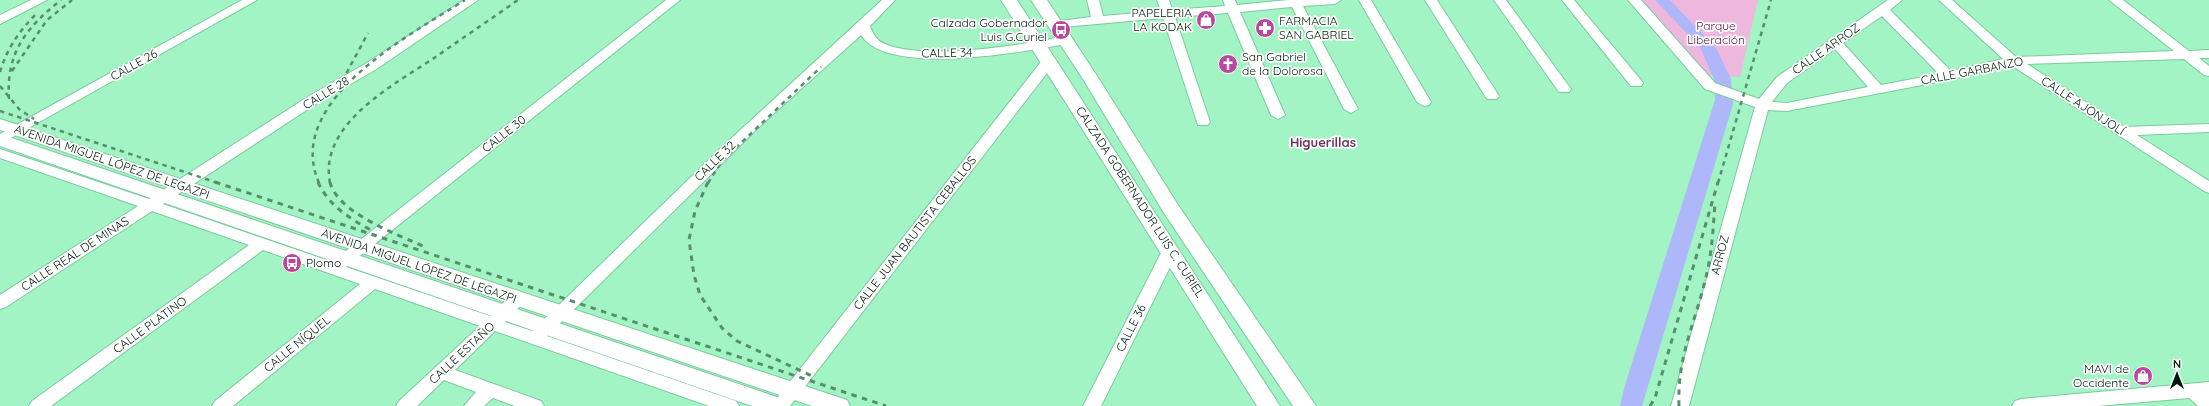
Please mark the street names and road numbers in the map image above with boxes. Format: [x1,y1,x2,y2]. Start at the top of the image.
street label: CALLE ARROZ [1789,20,1863,77]
street label: CALLE 26 [108,45,160,84]
street label: CALLE 34 [921,45,973,60]
street label: CALLE GARBANZO [1920,53,2024,88]
street label: CALLE 28 [300,73,352,112]
street label: CALLE AJONJOLÍ [2039,73,2129,139]
street label: CALZADA GOBERNADOR LUIS C. CURIEL [1073,103,1208,300]
street label: CALLE 30 [479,112,529,155]
street label: AVENIDA MIGUEL LÓPEZ DE LEGAZPI [13,121,212,202]
street label: CALLE 32 [691,137,739,184]
street label: CALLE JUAN BAUTISTA CEBALLOS [850,153,979,313]
street label: CALLE REAL DE MINAS [18,213,132,294]
street label: AVENIDA MIGUEL LÓPEZ DE LEGAZPI [320,225,519,306]
street label: ARROZ [1707,233,1732,276]
street label: CALLE PLATINO [110,293,189,356]
street label: CALLE 36 [1112,301,1149,354]
street label: CALLE NÍQUEL [260,312,333,375]
street label: CALLE ESTAÑO [426,318,498,387]

